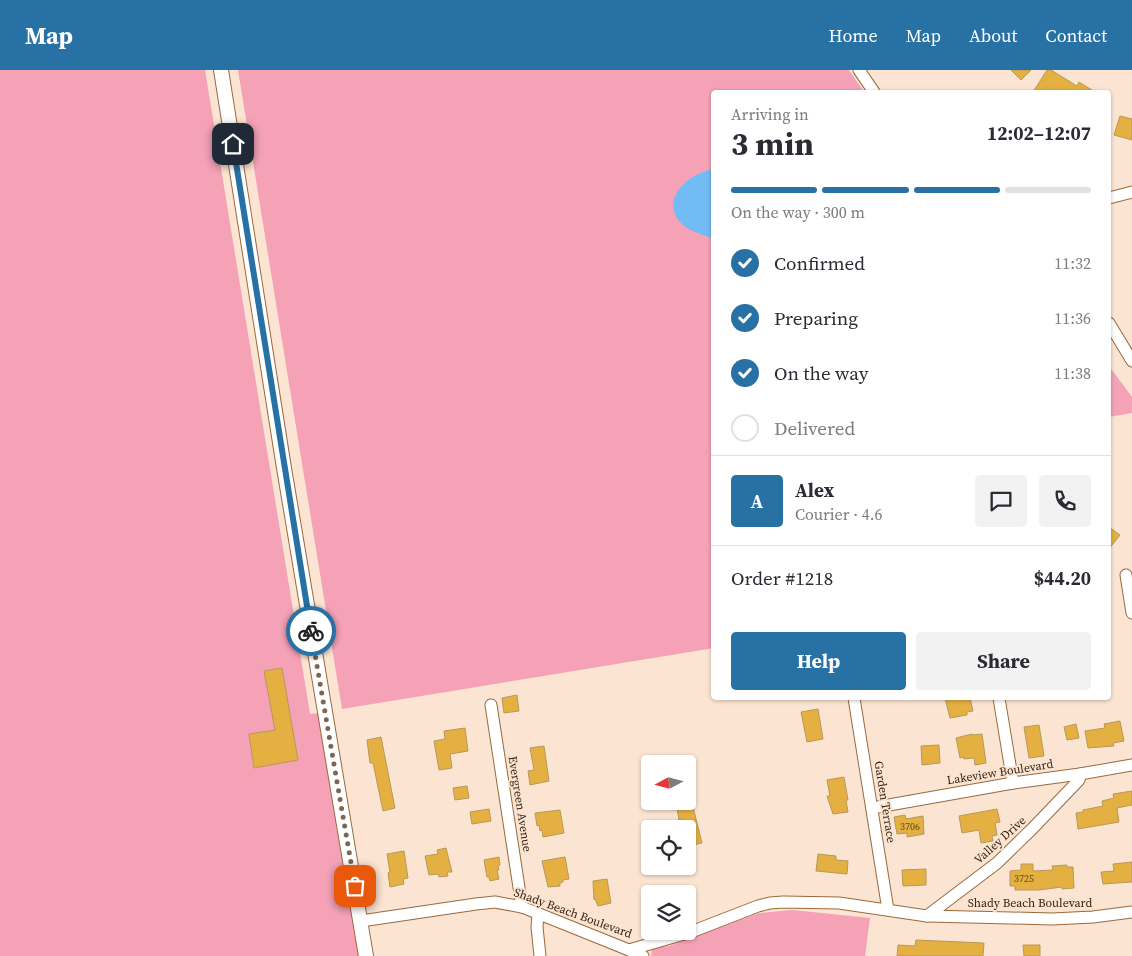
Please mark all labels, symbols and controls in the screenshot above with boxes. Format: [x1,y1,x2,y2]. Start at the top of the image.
text: Map [25,19,73,52]
text: Home [829,23,878,48]
text: Map [906,23,941,48]
text: About [969,23,1017,48]
text: Contact [1045,23,1107,48]
text: Arriving in [731,103,809,125]
text: 12:02–12:07 [987,120,1091,146]
text: 3 min [731,122,814,166]
pin [212,123,254,165]
icon: home [219,130,247,158]
text: On the way · 300 m [731,201,865,223]
icon: check [731,249,759,277]
text: Confirmed [774,250,865,276]
text: 11:32 [1054,252,1091,274]
icon: check [731,304,759,332]
text: Preparing [774,305,858,331]
text: 11:36 [1054,307,1091,329]
icon: check [731,359,759,387]
text: On the way [774,360,869,386]
text: 11:38 [1054,362,1091,384]
text: Delivered [774,415,855,441]
button: chat [975,475,1027,527]
button: phone [1039,475,1091,527]
text: Alex [795,477,834,503]
text: A [751,488,763,514]
text: Courier · 4.6 [795,503,883,525]
text: Order #1218 [731,565,833,591]
text: $44.20 [1034,565,1091,591]
courier [286,606,336,656]
icon: bike [297,617,325,645]
button: Help [731,632,906,690]
button: Share [916,632,1091,690]
street label: Evergreen Avenue [505,755,535,853]
north arrow [641,755,696,810]
map controls [641,755,696,940]
street label: Lakeview Boulevard [946,756,1055,788]
street label: Garden Terrace [871,760,899,844]
street label: Valley Drive [971,813,1029,867]
button: locate [641,820,696,875]
house number: 3706 [900,820,920,833]
pin [334,865,376,907]
icon: bag [341,872,369,900]
house number: 3725 [1014,872,1034,885]
street label: Shady Beach Boulevard [512,884,634,942]
button: layers [641,885,696,940]
street label: Shady Beach Boulevard [968,895,1093,911]

